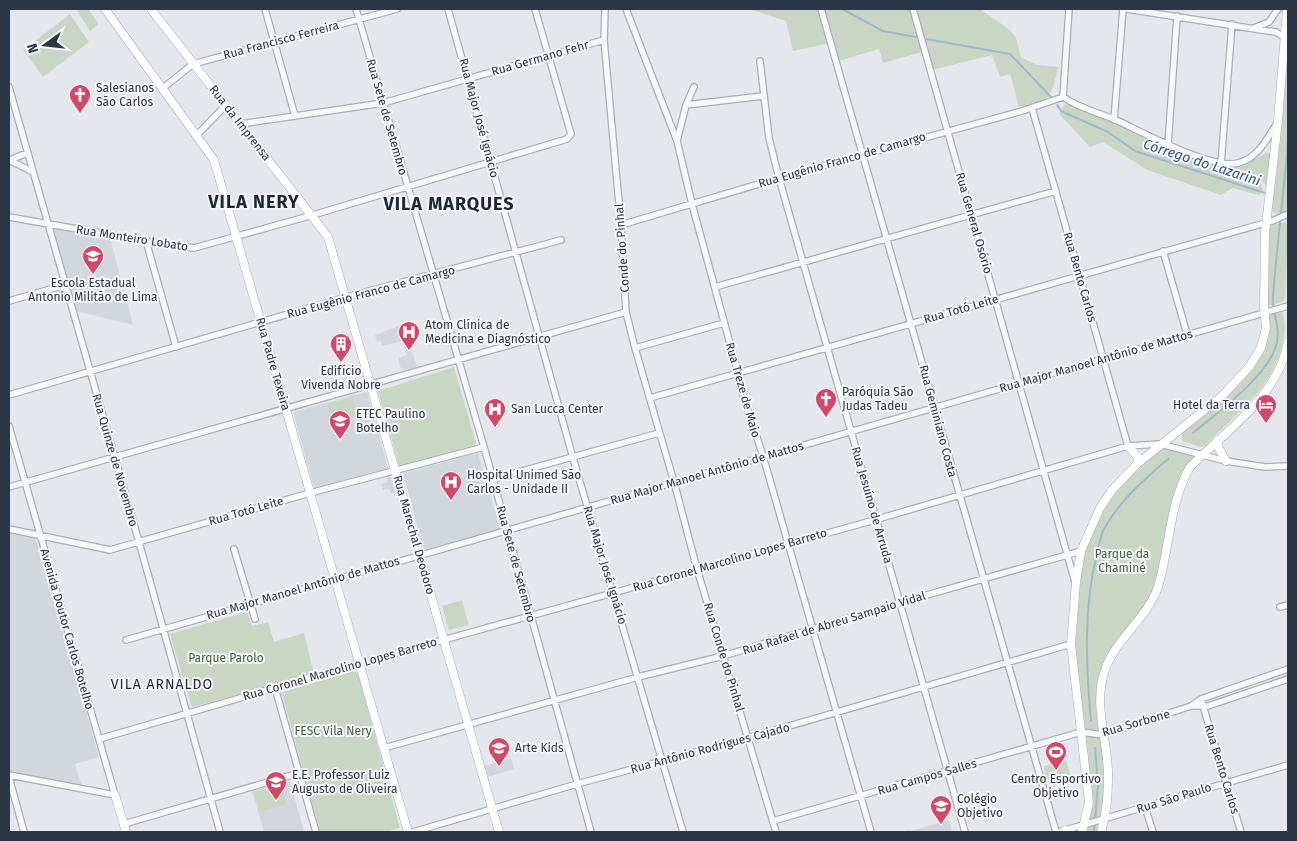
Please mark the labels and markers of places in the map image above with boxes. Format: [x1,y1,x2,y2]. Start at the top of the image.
place label: Salesianos São Carlos [96,81,155,109]
church icon: Salesianos São Carlos [68,83,92,114]
school or university icon: Escola Estadual Antonio Militão de Lima [81,244,105,275]
place label: Escola Estadual Antonio Militão de Lima [28,276,158,304]
place label: Atom Clínica de Medicina e Diagnóstico [425,318,551,346]
hospital icon: Atom Clínica de Medicina e Diagnóstico [397,320,421,351]
building icon: Edifício Vivenda Nobre [329,332,353,363]
place label: Edifício Vivenda Nobre [301,364,381,392]
place label: Paróquia São Judas Tadeu [842,385,913,413]
church icon: Paróquia São Judas Tadeu [814,387,838,418]
hotel icon: Hotel da Terra [1254,393,1278,424]
hospital icon: San Lucca Center [483,397,507,428]
place label: Hotel da Terra [1173,398,1250,412]
place label: San Lucca Center [511,402,604,416]
place label: ETEC Paulino Botelho [356,407,426,435]
school or university icon: ETEC Paulino Botelho [328,409,352,440]
place label: Hospital Unimed São Carlos - Unidade II [467,468,581,496]
hospital icon: Hospital Unimed São Carlos - Unidade II [439,470,463,501]
school or university icon: Arte Kids [487,736,511,767]
sports icon: Centro Esportivo Objetivo [1044,740,1068,771]
place label: Arte Kids [515,741,564,755]
place label: E.E. Professor Luiz Augusto de Oliveira [292,768,398,796]
school or university icon: E.E. Professor Luiz Augusto de Oliveira [264,770,288,801]
place label: Centro Esportivo Objetivo [1011,772,1101,800]
place label: Colégio Objetivo [957,792,1003,820]
school or university icon: Colégio Objetivo [929,794,953,825]

